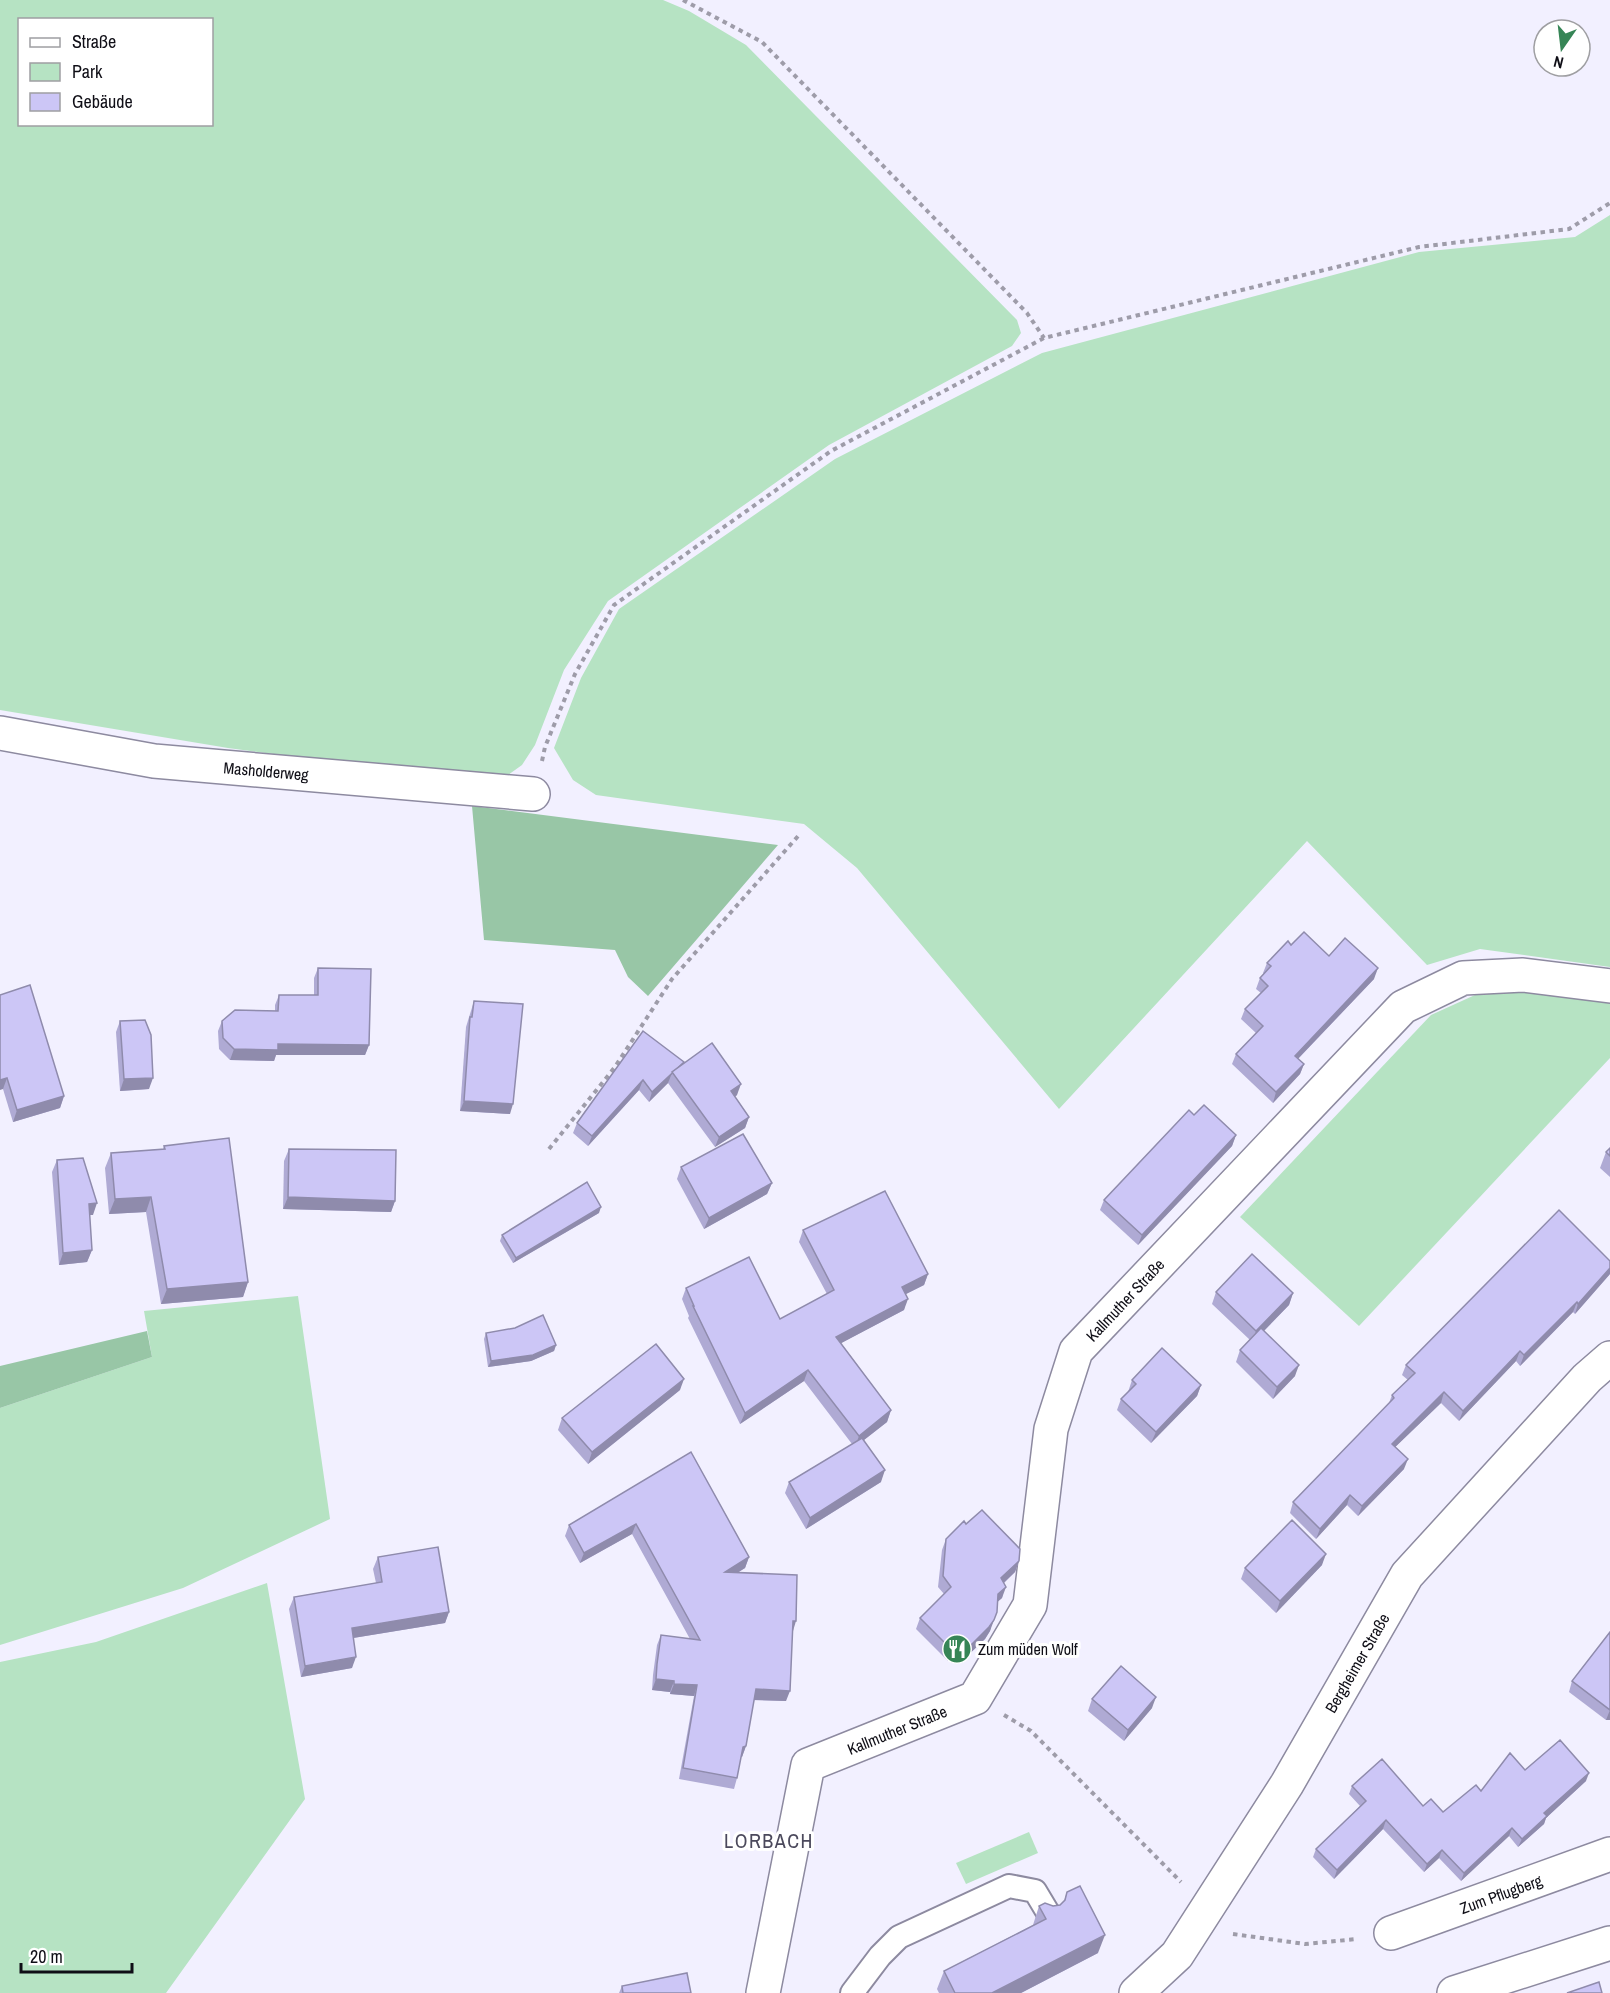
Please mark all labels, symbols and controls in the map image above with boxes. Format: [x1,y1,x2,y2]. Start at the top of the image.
legend [18,18,213,126]
north arrow [1532,18,1592,78]
text: Straße [72,29,116,54]
text: N [1551,51,1566,74]
text: Park [72,59,103,84]
text: Gebäude [72,89,133,114]
street label: Masholderweg [223,756,310,786]
street label: Kallmuther Straße [1081,1254,1169,1346]
street label: Bergheimer Straße [1320,1609,1394,1717]
restaurant icon: Zum müden Wolf [941,1633,973,1665]
place label: Zum müden Wolf [978,1638,1078,1660]
street label: Kallmuther Straße [844,1700,950,1760]
district label: LORBACH [724,1827,814,1854]
street label: Zum Pflugberg [1457,1869,1546,1919]
scale bar [21,1936,132,1974]
text: 20 m [30,1944,63,1969]

